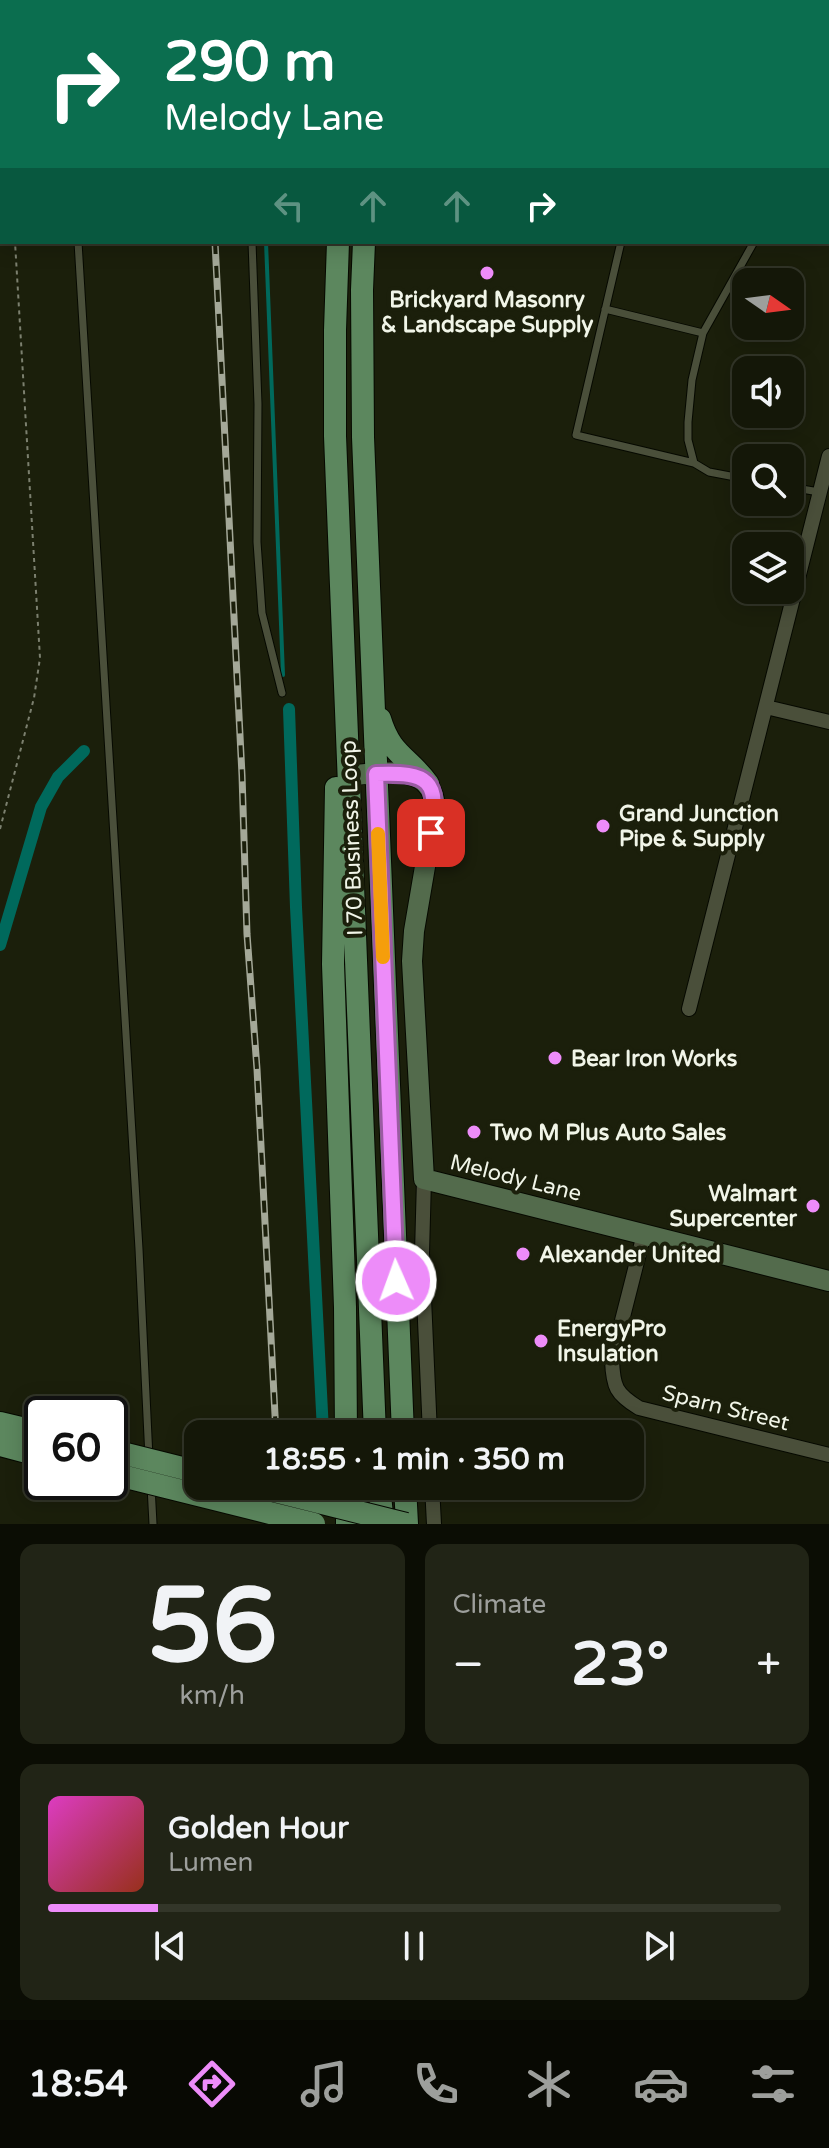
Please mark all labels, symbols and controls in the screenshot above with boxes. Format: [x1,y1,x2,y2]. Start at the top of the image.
text: 290 m [164,29,335,96]
icon: right [32,32,136,136]
text: Melody Lane [164,97,384,140]
icon: left [267,184,311,228]
icon: ahead [351,184,395,228]
icon: ahead [435,184,479,228]
icon: right [519,184,563,228]
marker: Brickyard Masonry & Landscape Supply [478,264,496,282]
north arrow [732,268,804,340]
map controls [732,268,804,604]
place label: Brickyard Masonry & Landscape Supply [381,287,594,338]
button: sound [732,356,804,428]
button: search [732,444,804,516]
button: layers [732,532,804,604]
street label: I 70 Business Loop [336,740,368,936]
pin [397,799,465,867]
place label: Grand Junction Pipe & Supply [619,801,779,852]
icon: arrive [409,811,453,855]
marker: Grand Junction Pipe & Supply [594,817,612,835]
place label: Bear Iron Works [571,1046,738,1072]
marker: Bear Iron Works [546,1049,564,1067]
place label: Two M Plus Auto Sales [489,1120,727,1146]
marker: Two M Plus Auto Sales [465,1123,483,1141]
street label: Melody Lane [447,1149,584,1207]
place label: Walmart Supercenter [669,1181,798,1232]
marker: Walmart Supercenter [804,1197,822,1215]
position arrow [354,1239,438,1323]
place label: Alexander United [539,1242,721,1268]
marker: Alexander United [514,1245,532,1263]
place label: EnergyPro Insulation [557,1316,666,1367]
marker: EnergyPro Insulation [532,1332,550,1350]
street label: Sparn Street [660,1380,792,1436]
speed limit sign: 60 [24,1396,128,1500]
text: 18:55 · 1 min · 350 m [263,1441,565,1478]
text: 56 [147,1565,278,1690]
text: Climate [453,1589,546,1620]
text: 23° [571,1629,669,1701]
text: − [453,1639,484,1692]
text: + [756,1639,781,1692]
text: km/h [180,1680,245,1711]
text: Golden Hour [168,1810,349,1847]
text: Lumen [168,1847,253,1878]
icon: previous [148,1924,192,1968]
icon: pause [392,1924,436,1968]
icon: next [637,1924,681,1968]
icon: directions [184,2056,240,2112]
icon: music [296,2056,352,2112]
icon: phone [408,2056,464,2112]
icon: climate [521,2056,577,2112]
icon: car [633,2056,689,2112]
icon: filters [745,2056,801,2112]
text: 18:54 [28,2063,128,2106]

